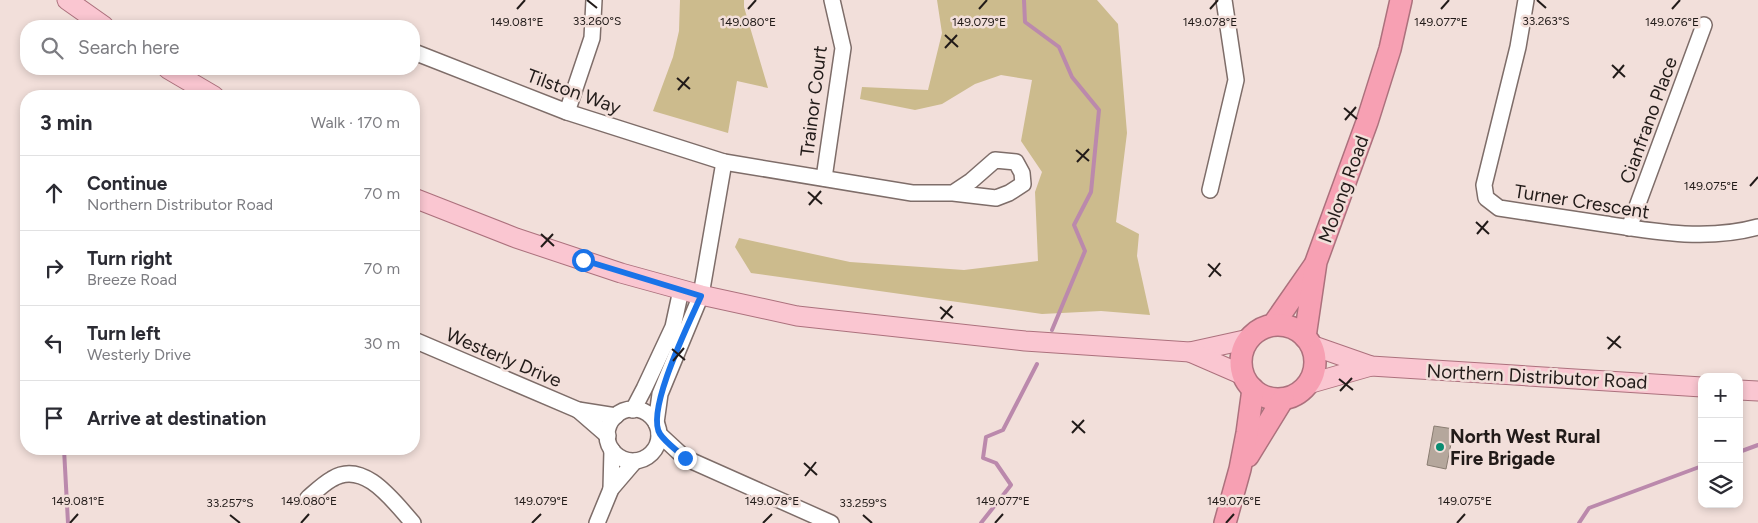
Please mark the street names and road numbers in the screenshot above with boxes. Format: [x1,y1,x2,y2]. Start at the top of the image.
street label: Trainor Court [795,44,832,158]
street label: Cianfrano Place [1615,54,1682,187]
street label: Tilston Way [524,64,624,119]
street label: Molong Road [1313,132,1374,246]
street label: Turner Crescent [1513,179,1651,224]
street label: Westerly Drive [442,323,565,392]
street label: Northern Distributor Road [1426,359,1648,394]

